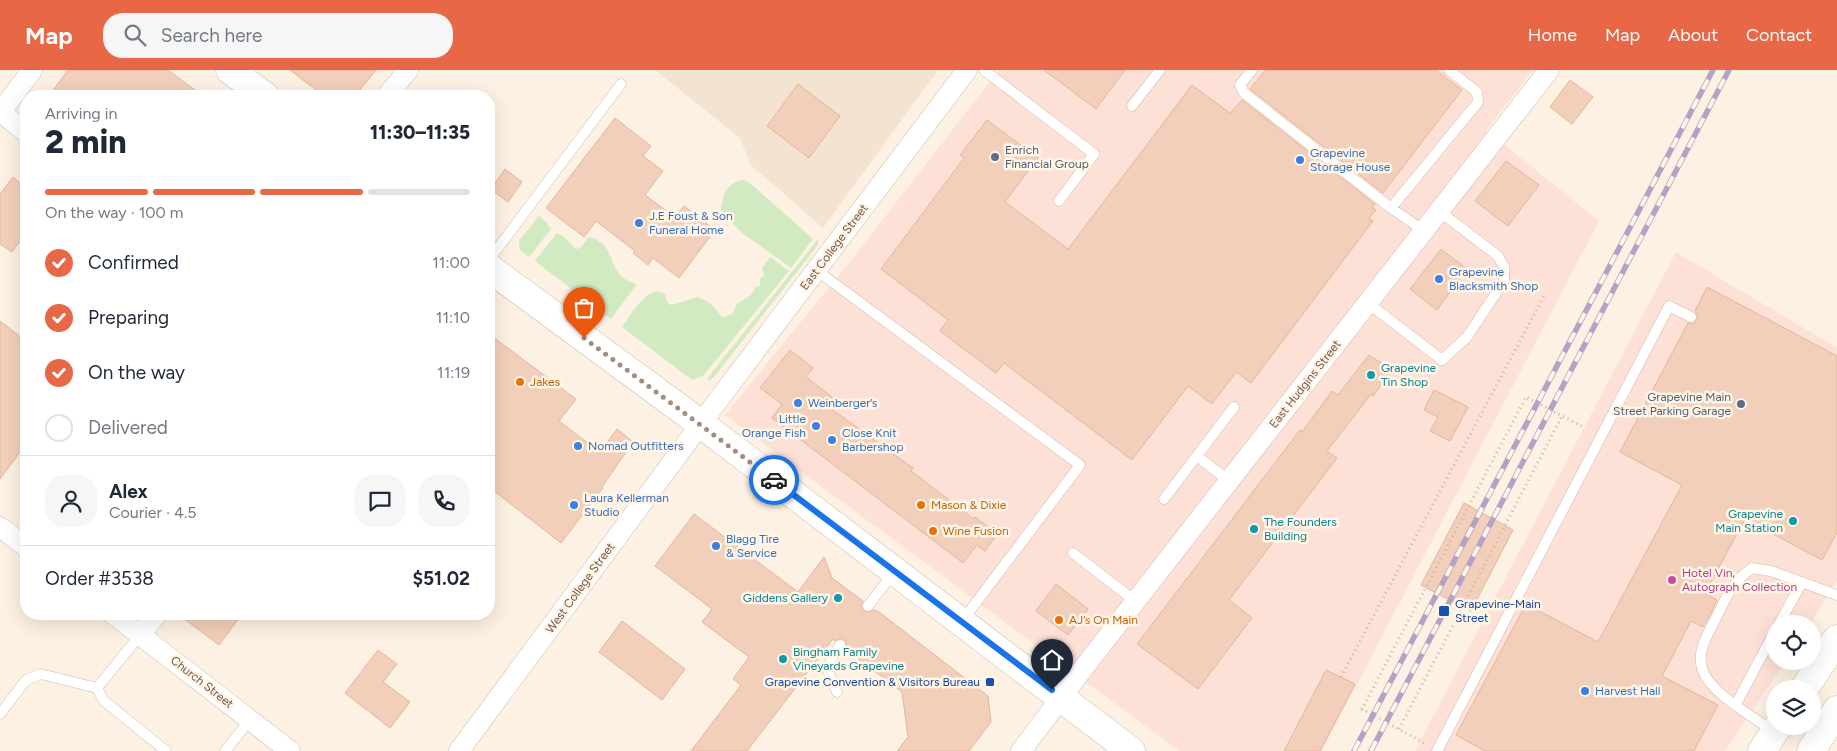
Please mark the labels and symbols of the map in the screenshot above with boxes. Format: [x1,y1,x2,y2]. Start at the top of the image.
place label: Enrich Financial Group [1005,143,1089,171]
place label: Grapevine Storage House [1310,146,1391,174]
marker: Enrich Financial Group [989,151,1001,163]
marker: Grapevine Storage House [1294,154,1306,166]
street label: East College Street [797,201,871,293]
place label: J.E Foust & Son Funeral Home [649,209,733,237]
marker: J.E Foust & Son Funeral Home [633,217,645,229]
place label: Grapevine Blacksmith Shop [1449,265,1538,293]
marker: Grapevine Blacksmith Shop [1433,273,1445,285]
pin [563,287,605,338]
street label: East Hudgins Street [1266,337,1344,431]
place label: Grapevine Tin Shop [1381,361,1437,389]
marker: Grapevine Tin Shop [1365,369,1377,381]
place label: Jakes [530,375,561,389]
marker: Jakes [514,376,526,388]
place label: Grapevine Main Street Parking Garage [1613,390,1731,418]
place label: Weinberger’s [808,396,878,410]
marker: Weinberger’s [792,397,804,409]
marker: Grapevine Main Street Parking Garage [1735,398,1747,410]
place label: Little Orange Fish [742,412,806,440]
marker: Little Orange Fish [810,420,822,432]
place label: Close Knit Barbershop [842,426,904,454]
marker: Close Knit Barbershop [826,434,838,446]
place label: Nomad Outfitters [588,439,684,453]
marker: Nomad Outfitters [572,440,584,452]
courier [749,455,799,505]
place label: Laura Kellerman Studio [584,491,669,519]
place label: Mason & Dixie [931,498,1007,512]
marker: Laura Kellerman Studio [568,499,580,511]
marker: Mason & Dixie [915,499,927,511]
place label: Grapevine Main Station [1715,507,1783,535]
place label: The Founders Building [1264,515,1337,543]
marker: Grapevine Main Station [1787,515,1799,527]
marker: The Founders Building [1248,523,1260,535]
place label: Wine Fusion [943,524,1009,538]
marker: Wine Fusion [927,525,939,537]
place label: Blagg Tire & Service [726,532,780,560]
street label: West College Street [543,540,618,636]
marker: Blagg Tire & Service [710,540,722,552]
place label: Hotel Vin, Autograph Collection [1682,566,1797,594]
marker: Hotel Vin, Autograph Collection [1666,574,1678,586]
place label: Giddens Gallery [743,591,829,605]
marker: Giddens Gallery [832,592,844,604]
place label: Grapevine-Main Street [1455,597,1541,625]
marker: Grapevine-Main Street [1437,604,1451,618]
place label: AJ’s On Main [1069,613,1138,627]
marker: AJ’s On Main [1053,614,1065,626]
pin [1031,639,1073,690]
place label: Bingham Family Vineyards Grapevine [793,645,905,673]
street label: Church Street [168,653,237,711]
marker: Bingham Family Vineyards Grapevine [777,653,789,665]
place label: Grapevine Convention & Visitors Bureau [765,675,980,689]
marker: Grapevine Convention & Visitors Bureau [984,676,996,688]
place label: Harvest Hall [1595,684,1660,698]
marker: Harvest Hall [1579,685,1591,697]

